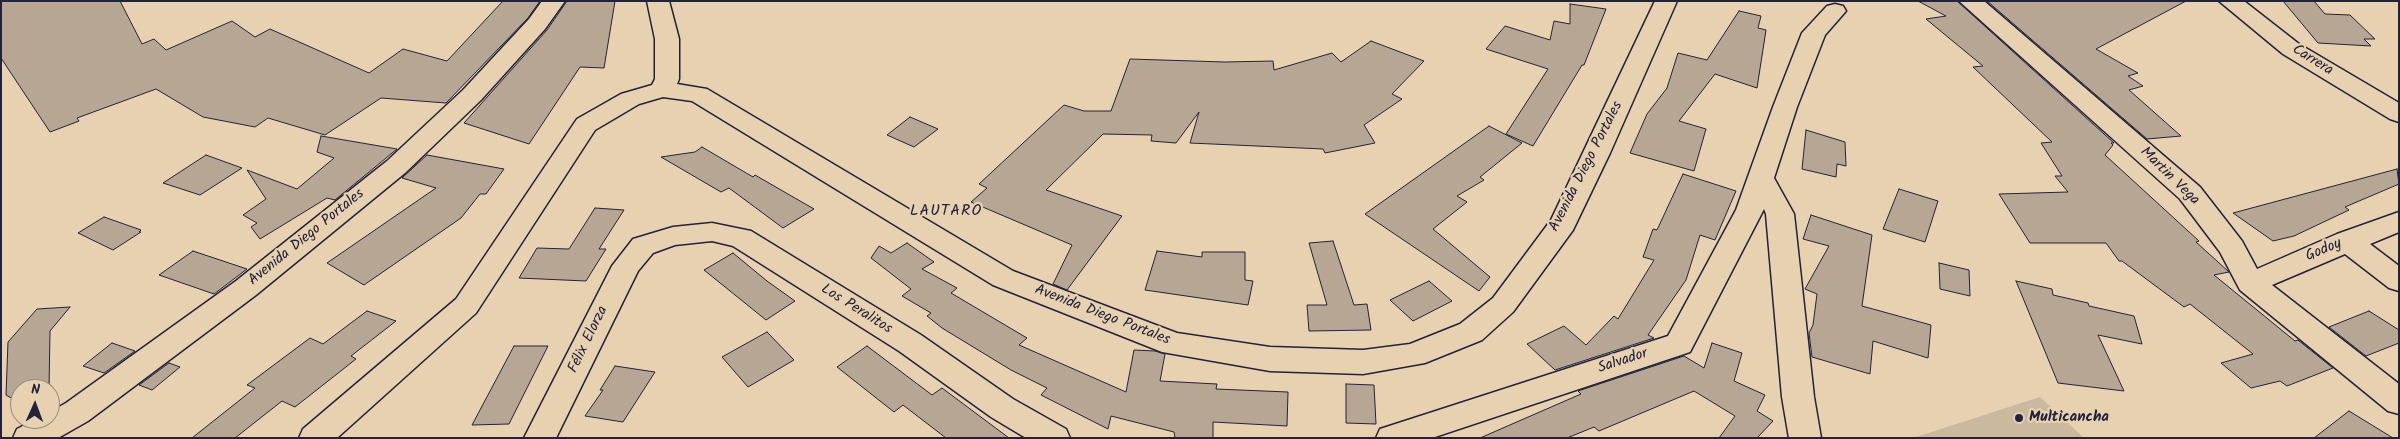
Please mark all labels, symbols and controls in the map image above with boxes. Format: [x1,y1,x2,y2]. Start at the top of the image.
street label: Carrera [2288,42,2336,80]
street label: Avenida Diego Portales [1546,99,1628,235]
street label: Martin Vega [2135,144,2203,210]
street label: Avenida Diego Portales [245,186,369,290]
district label: LAUTARO [909,202,983,222]
street label: Godoy [2303,235,2345,267]
street label: Los Peralitos [817,281,895,339]
street label: Avenida Diego Portales [1032,282,1172,350]
street label: Félix Elorza [565,304,613,376]
street label: Salvador [1596,346,1650,378]
north arrow [10,379,60,429]
text: N [31,379,40,401]
place label: Multicancha [2029,409,2109,427]
marker: Multicancha [2013,412,2025,424]

